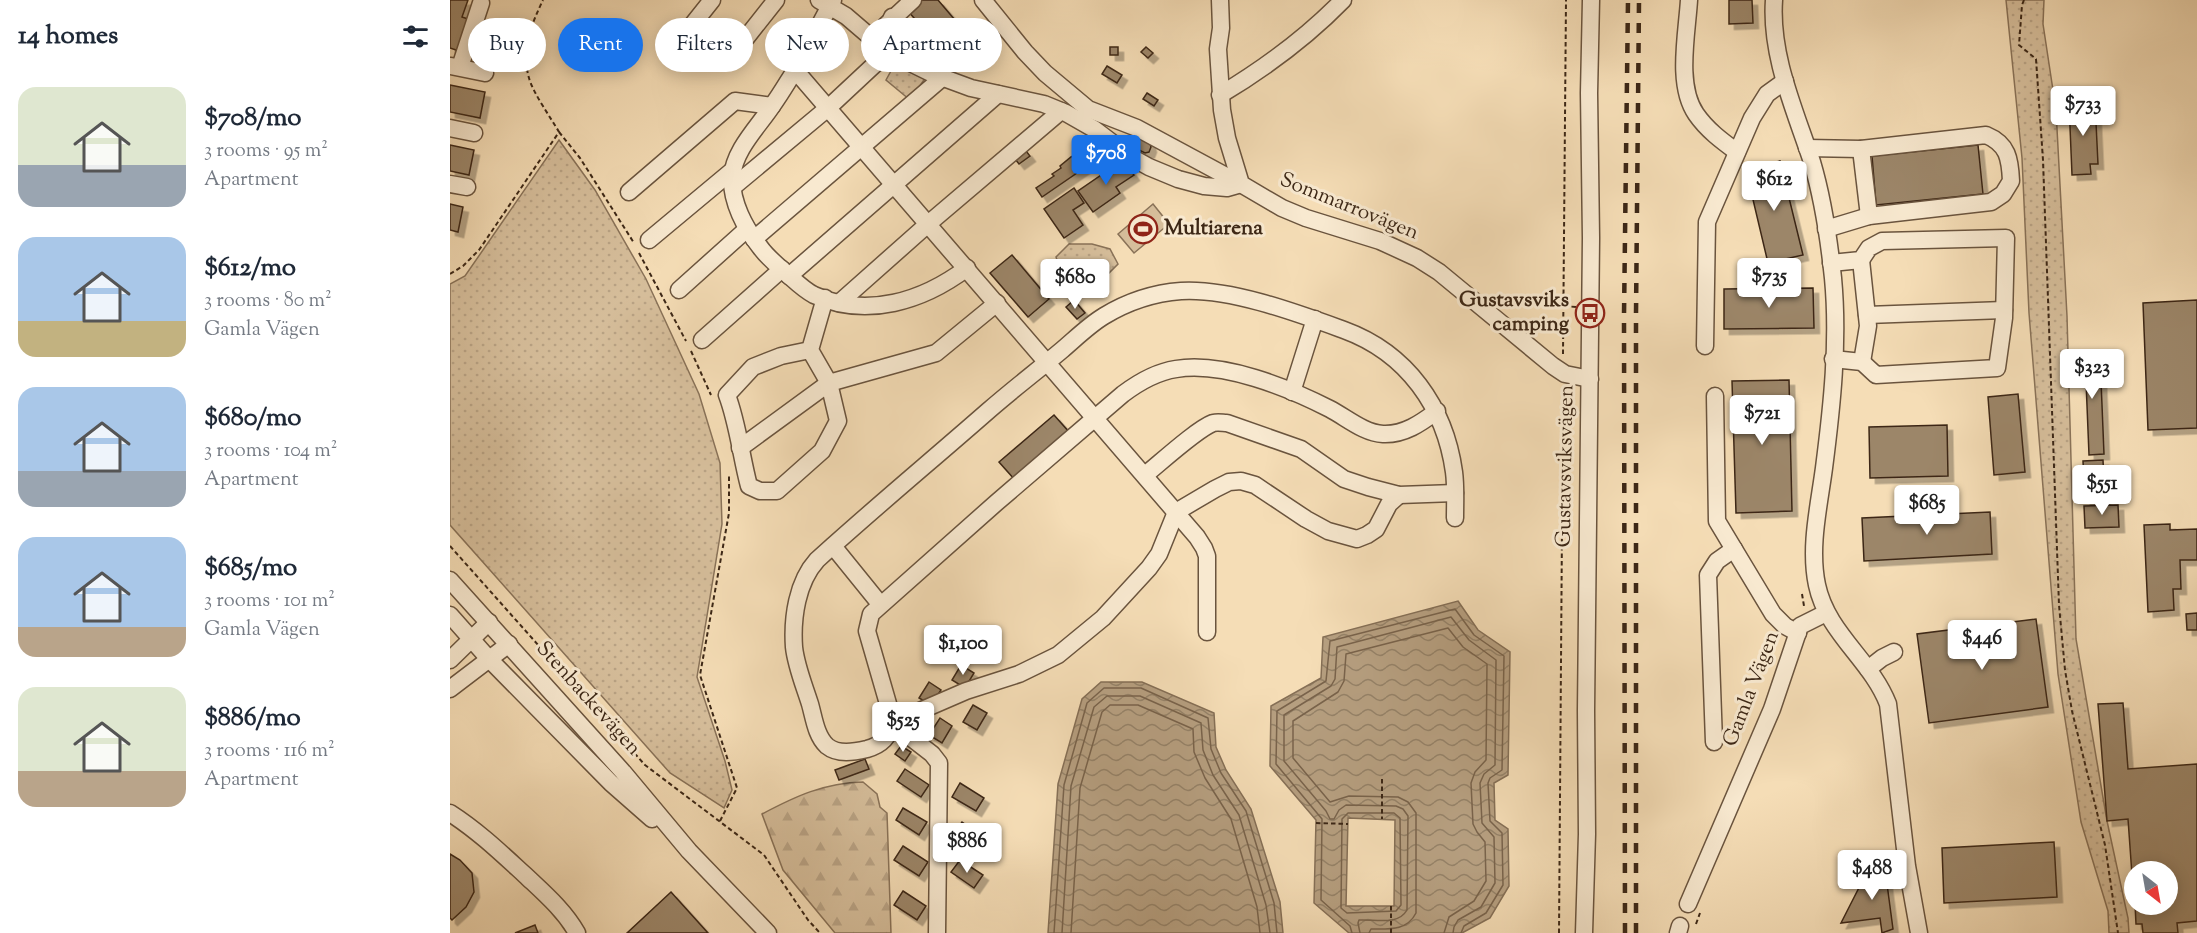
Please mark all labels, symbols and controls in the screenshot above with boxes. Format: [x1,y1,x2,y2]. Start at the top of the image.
text: 14 homes [18,18,118,55]
chip: Buy [468,18,546,72]
chip: Rent [558,18,643,72]
chip: Filters [655,18,753,72]
chip: New [765,18,849,72]
chip: Apartment [861,18,1002,72]
icon: filters [399,20,432,53]
pin: $733 [2047,86,2119,137]
text: $733 [2065,91,2101,120]
text: $708/mo [204,100,301,137]
icon: home [66,111,138,183]
pin: $708 [1070,135,1142,186]
text: 3 rooms · 95 m² [204,137,328,166]
text: $708 [1086,140,1126,169]
pin: $612 [1738,161,1810,212]
street label: Sommarrovägen [1275,165,1423,249]
text: Apartment [204,166,299,195]
text: $612 [1756,166,1792,195]
sports icon: Multiarena [1127,213,1159,245]
place label: Multiarena [1164,214,1263,244]
text: $612/mo [204,250,296,287]
pin: $735 [1733,258,1805,309]
pin: $680 [1039,259,1111,310]
icon: home [66,261,138,333]
text: $735 [1751,263,1787,292]
text: $680 [1054,264,1096,293]
place label: Gustavsviks camping [1459,286,1570,340]
text: 3 rooms · 80 m² [204,287,332,316]
bus stop icon: Gustavsviks camping [1574,297,1606,329]
text: Gamla Vägen [204,316,320,345]
pin: $323 [2056,349,2128,400]
text: $323 [2074,354,2110,383]
street label: Gustavsviksvägen [1550,384,1582,548]
pin: $721 [1726,395,1798,446]
text: $680/mo [204,400,302,437]
text: $721 [1744,400,1780,429]
icon: home [66,411,138,483]
text: 3 rooms · 104 m² [204,437,338,466]
pin: $551 [2066,465,2138,516]
text: Apartment [204,466,299,495]
text: $551 [2086,470,2118,499]
pin: $685 [1891,485,1963,536]
text: $685 [1908,490,1946,519]
text: $685/mo [204,550,297,587]
icon: home [66,561,138,633]
text: 3 rooms · 101 m² [204,587,335,616]
text: Gamla Vägen [204,616,320,645]
pin: $446 [1946,620,2018,671]
pin: $1,100 [914,625,1012,676]
text: $446 [1962,625,2002,654]
street label: Gamla Vägen [1716,627,1788,751]
text: $1,100 [938,630,988,659]
street label: Stenbackevägen [528,635,648,763]
text: $886/mo [204,700,301,737]
pin: $525 [867,702,939,753]
text: $525 [886,707,920,736]
icon: home [66,711,138,783]
text: 3 rooms · 116 m² [204,737,335,766]
text: Apartment [204,766,299,795]
pin: $886 [931,823,1003,874]
text: $886 [947,828,987,857]
pin: $488 [1836,850,1908,901]
text: $488 [1852,855,1892,884]
north arrow [2124,861,2178,915]
map controls [2124,861,2178,915]

